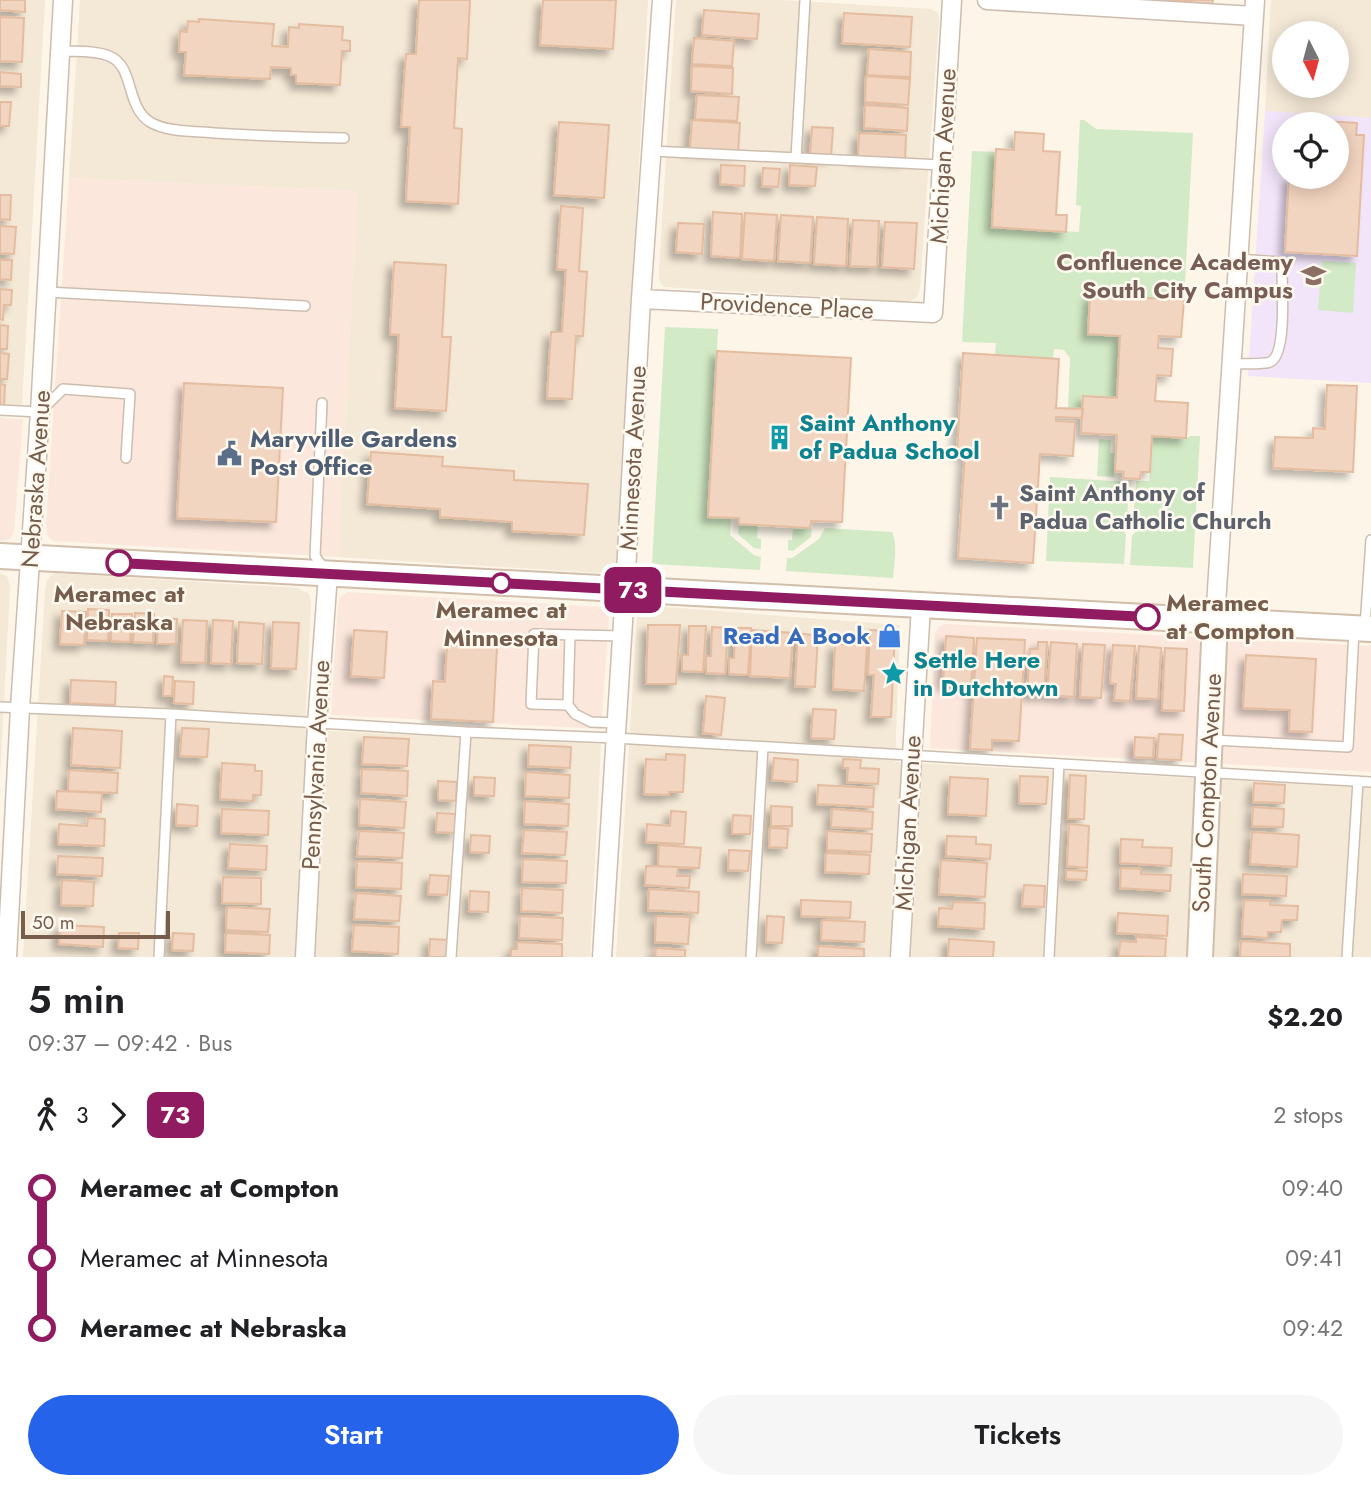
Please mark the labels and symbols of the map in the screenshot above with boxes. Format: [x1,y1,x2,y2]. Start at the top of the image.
north arrow [1272,21,1349,98]
street label: Michigan Avenue [920,67,965,245]
place label: Confluence Academy South City Campus [1056,244,1293,307]
school or university icon: Confluence Academy South City Campus [1299,262,1327,290]
street label: Providence Place [699,283,875,328]
street label: Minnesota Avenue [610,365,655,551]
street label: Nebraska Avenue [12,389,59,569]
place label: Saint Anthony of Padua School [799,405,980,468]
place label: Maryville Gardens Post Office [250,421,457,484]
building icon: Saint Anthony of Padua School [765,423,793,451]
public building icon: Maryville Gardens Post Office [216,439,244,467]
place label: Saint Anthony of Padua Catholic Church [1019,475,1272,538]
church icon: Saint Anthony of Padua Catholic Church [985,493,1013,521]
marker: Meramec at Nebraska [106,550,132,576]
line badge: 73 [602,567,664,613]
marker: Meramec at Minnesota [491,573,511,593]
place label: Meramec at Nebraska [54,576,185,639]
place label: Meramec at Compton [1166,585,1295,648]
place label: Meramec at Minnesota [436,592,567,655]
marker: Meramec at Compton [1134,604,1160,630]
place label: Read A Book [723,618,870,653]
shop icon: Read A Book [876,622,904,650]
place label: Settle Here in Dutchtown [913,642,1059,705]
street label: Pennsylvania Avenue [293,659,338,871]
place icon: Settle Here in Dutchtown [879,660,907,688]
street label: South Compton Avenue [1183,672,1230,914]
street label: Michigan Avenue [885,734,930,912]
scale bar [21,908,170,940]

